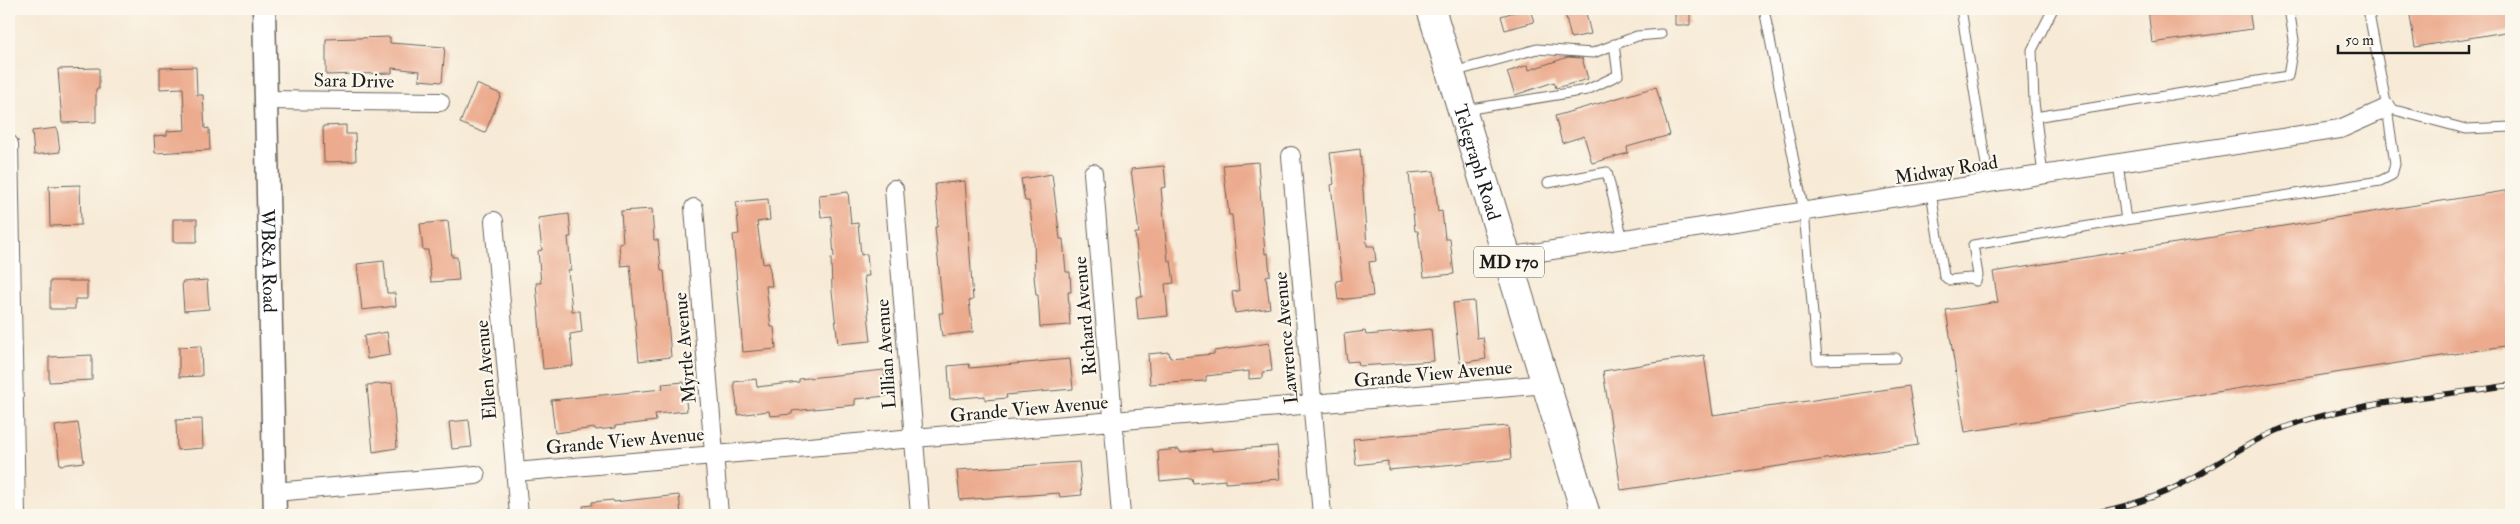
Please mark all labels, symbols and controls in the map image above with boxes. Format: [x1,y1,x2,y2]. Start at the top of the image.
scale bar [2338,22,2469,54]
text: 50 m [2345,31,2374,50]
street label: Sara Drive [313,68,395,94]
street label: Telegraph Road [1448,101,1506,224]
street label: Midway Road [1893,150,2000,190]
street label: WB&A Road [255,208,282,314]
road number: MD 170 [1474,246,1544,278]
street label: Richard Avenue [1068,255,1102,376]
street label: Lawrence Avenue [1268,271,1304,405]
street label: Myrtle Avenue [668,291,702,404]
street label: Lillian Avenue [870,298,902,410]
street label: Ellen Avenue [470,319,502,421]
street label: Grande View Avenue [1353,355,1513,393]
street label: Grande View Avenue [949,390,1109,428]
street label: Grande View Avenue [545,422,705,460]

